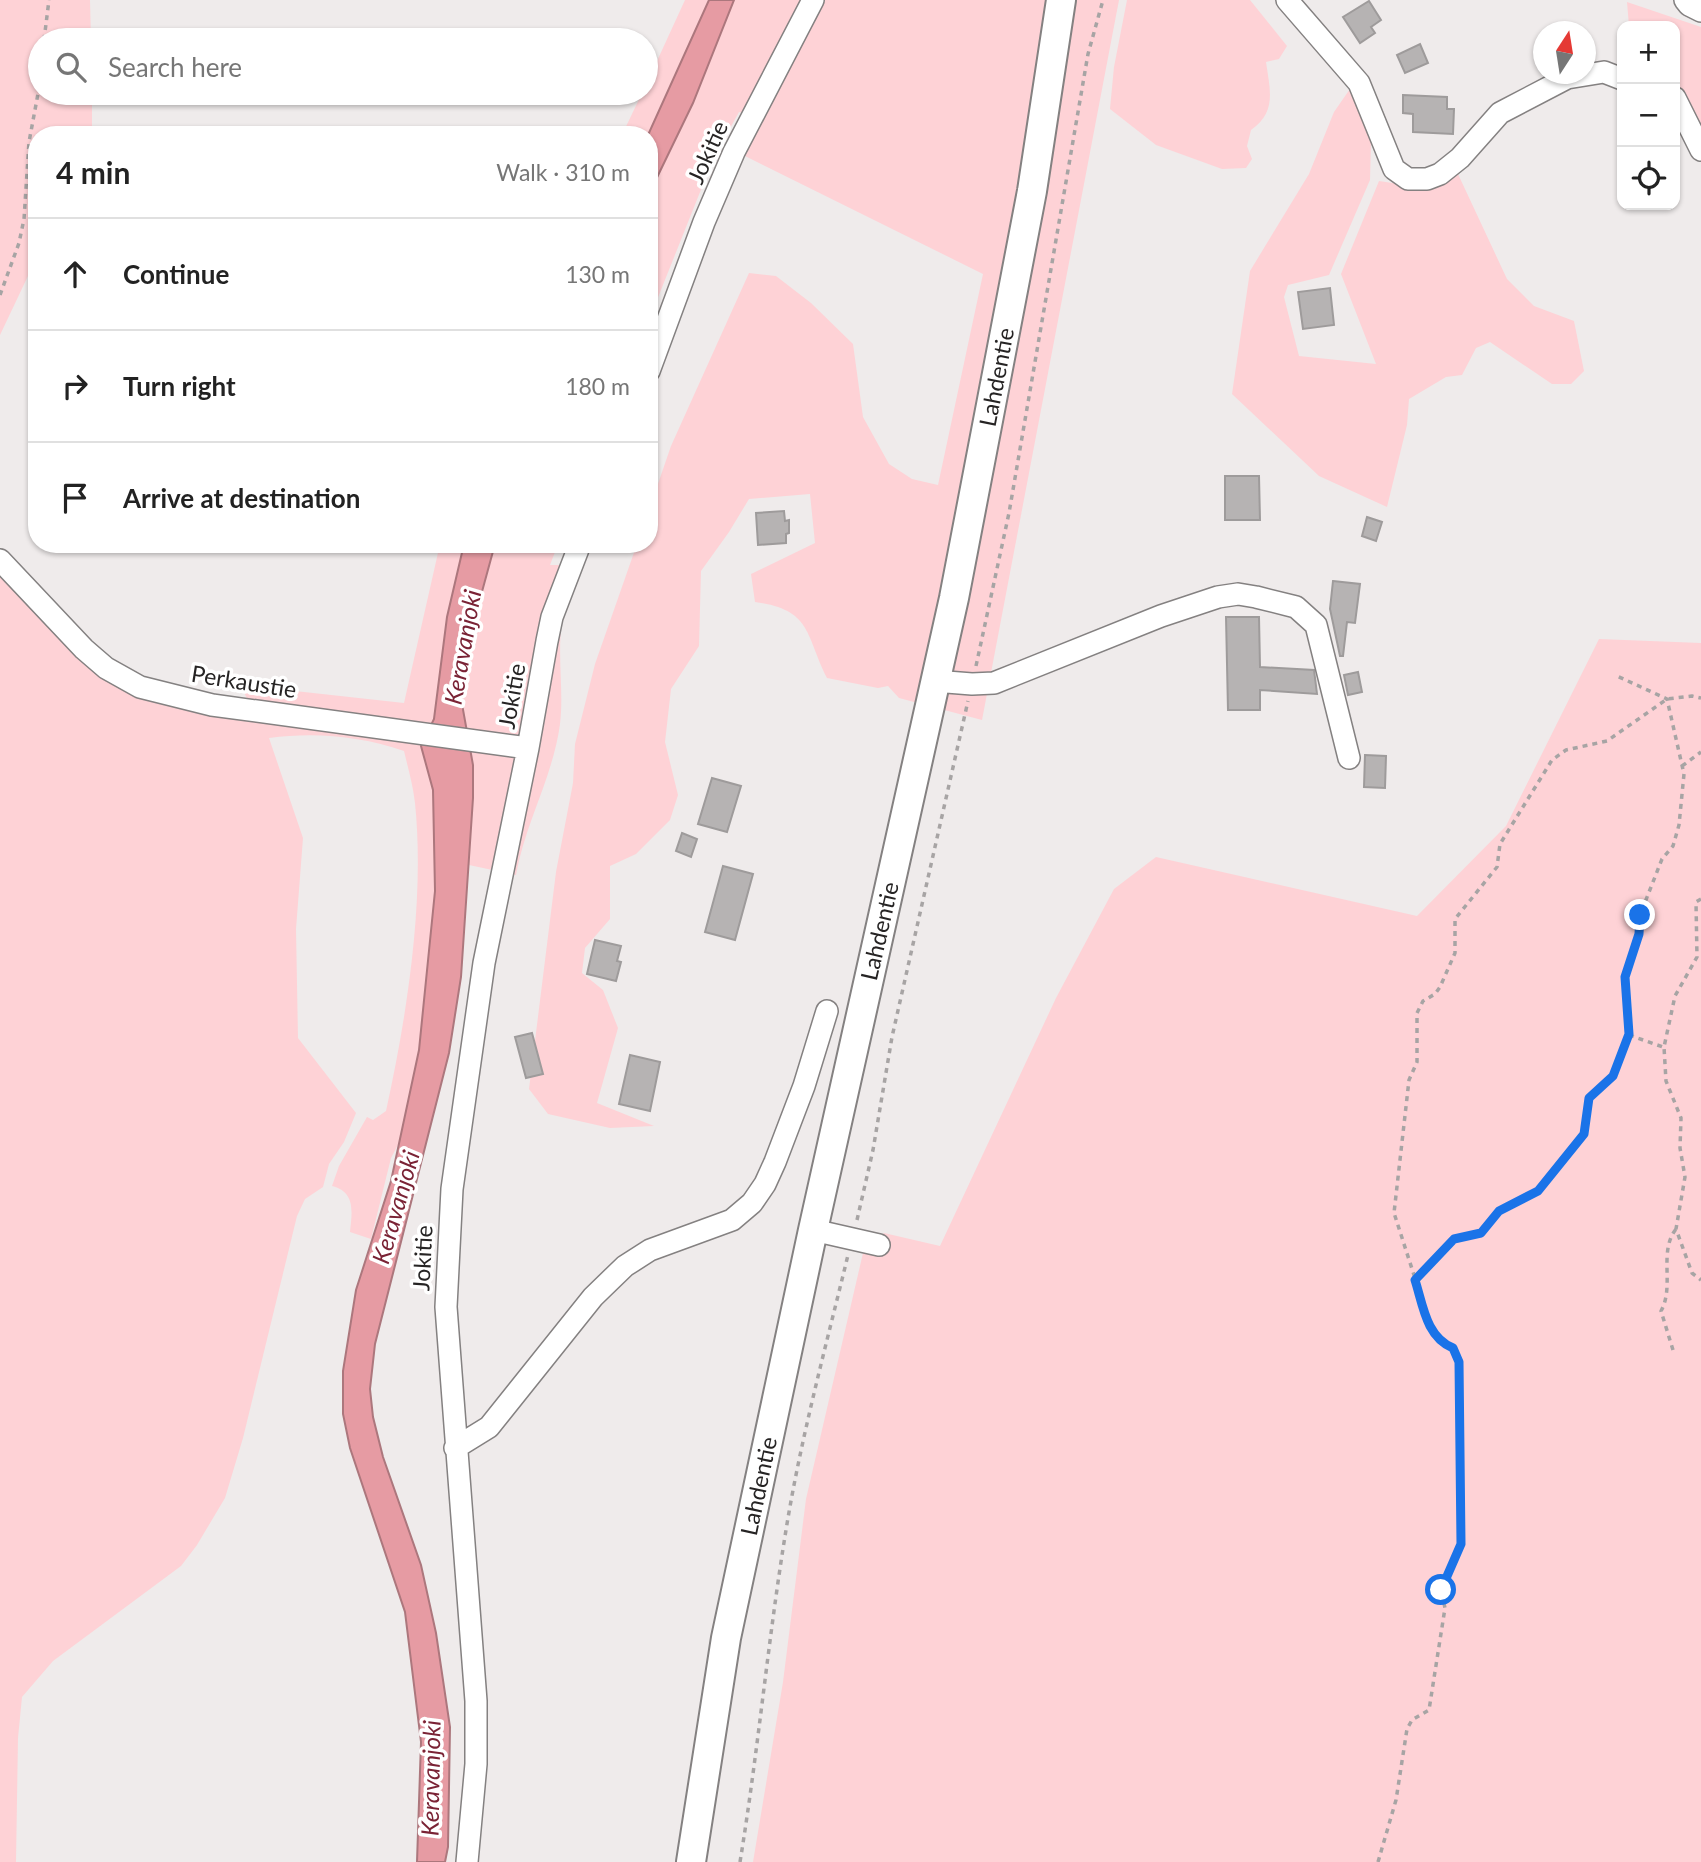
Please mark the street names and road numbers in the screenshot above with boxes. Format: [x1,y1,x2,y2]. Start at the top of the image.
street label: Jokitie [681,116,733,188]
street label: Lahdentie [973,325,1019,429]
street label: Perkaustie [189,659,299,703]
street label: Jokitie [491,661,531,731]
street label: Lahdentie [854,879,904,983]
street label: Jokitie [406,1224,438,1292]
street label: Lahdentie [734,1434,782,1538]

